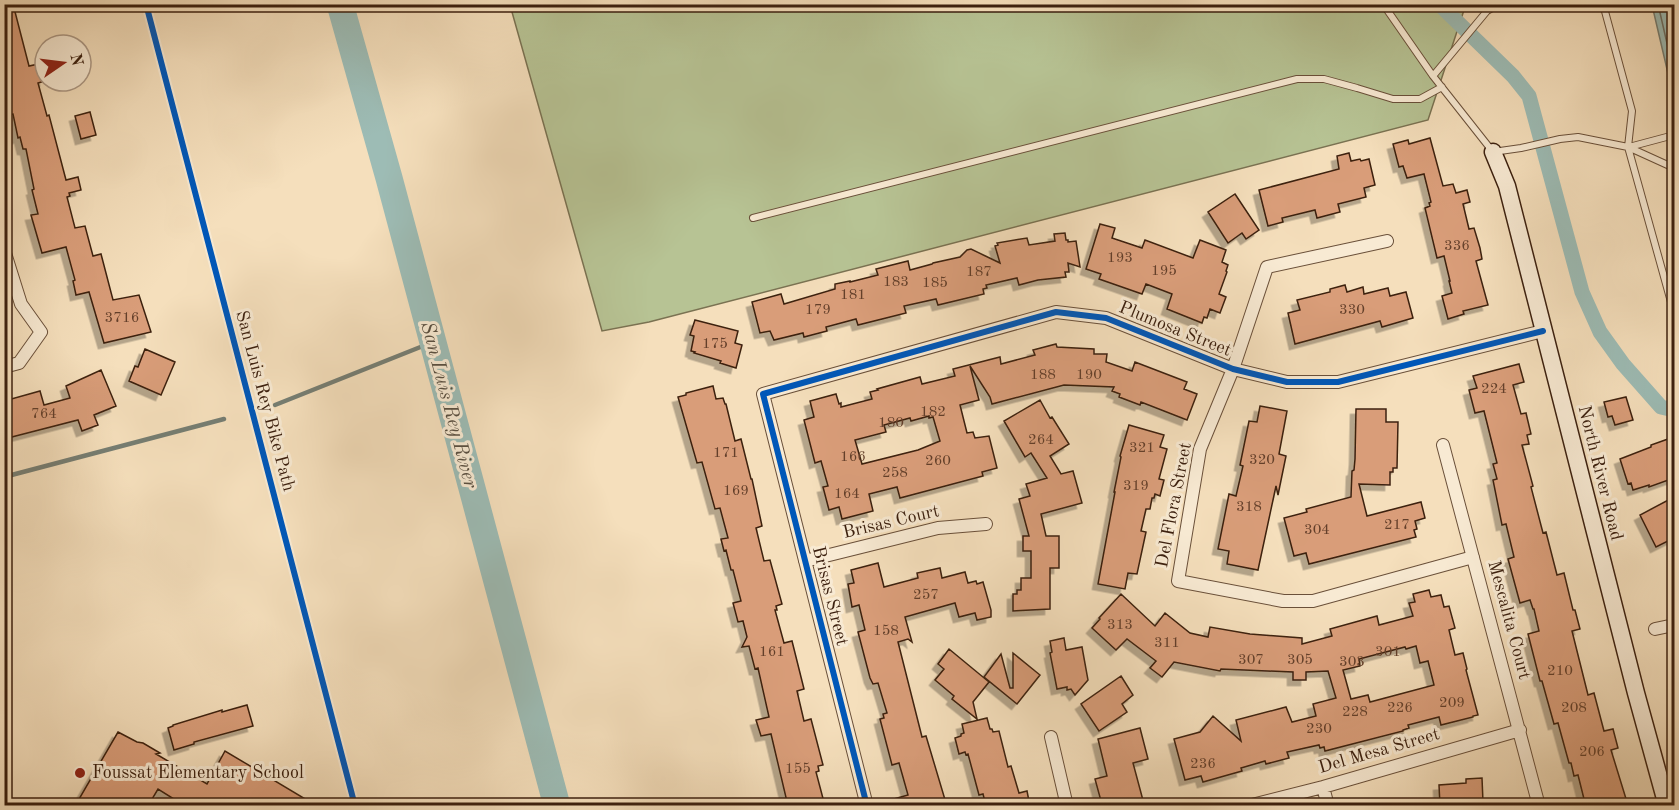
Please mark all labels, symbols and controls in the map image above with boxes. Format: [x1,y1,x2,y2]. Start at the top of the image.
north arrow [33,33,93,93]
text: N [66,52,85,68]
house number: 336 [1444,239,1470,254]
house number: 193 [1107,251,1133,266]
house number: 195 [1151,264,1177,279]
house number: 187 [966,265,992,280]
house number: 183 [883,275,909,290]
house number: 185 [922,276,948,291]
house number: 181 [840,288,866,303]
street label: Plumosa Street [1116,298,1234,360]
house number: 179 [805,303,831,318]
house number: 330 [1339,303,1365,318]
street label: San Luis Rey Bike Path [232,309,298,494]
house number: 3716 [105,311,139,326]
water label: San Luis Rey River [416,320,480,491]
house number: 175 [702,337,728,352]
house number: 188 [1030,368,1056,383]
house number: 190 [1076,368,1102,383]
house number: 224 [1481,382,1507,397]
street label: North River Road [1575,404,1625,542]
house number: 182 [920,405,946,420]
house number: 764 [31,407,57,422]
house number: 180 [878,416,904,431]
house number: 264 [1028,433,1054,448]
house number: 321 [1129,441,1155,456]
street label: Del Flora Street [1153,441,1195,569]
house number: 171 [713,446,739,461]
house number: 166 [840,450,866,465]
house number: 320 [1249,453,1275,468]
house number: 260 [925,454,951,469]
house number: 258 [882,466,908,481]
house number: 319 [1123,479,1149,494]
house number: 169 [723,484,749,499]
house number: 164 [834,487,860,502]
house number: 318 [1236,500,1262,515]
street label: Brisas Court [841,502,941,542]
house number: 217 [1384,518,1410,533]
house number: 304 [1304,523,1330,538]
street label: Brisas Street [809,544,851,648]
street label: Mescalita Court [1484,559,1534,681]
house number: 257 [913,588,939,603]
house number: 313 [1107,618,1133,633]
house number: 158 [873,624,899,639]
house number: 311 [1154,636,1180,651]
house number: 161 [759,645,785,660]
house number: 301 [1375,645,1401,660]
house number: 307 [1238,653,1264,668]
house number: 305 [1287,653,1313,668]
house number: 303 [1339,655,1365,670]
house number: 210 [1547,664,1573,679]
house number: 209 [1439,696,1465,711]
house number: 226 [1387,701,1413,716]
house number: 208 [1561,701,1587,716]
house number: 228 [1342,705,1368,720]
house number: 230 [1306,722,1332,737]
street label: Del Mesa Street [1316,725,1442,777]
house number: 206 [1579,745,1605,760]
house number: 236 [1190,757,1216,772]
house number: 155 [785,762,811,777]
place label: Foussat Elementary School [92,764,304,782]
marker: Foussat Elementary School [73,766,87,780]

